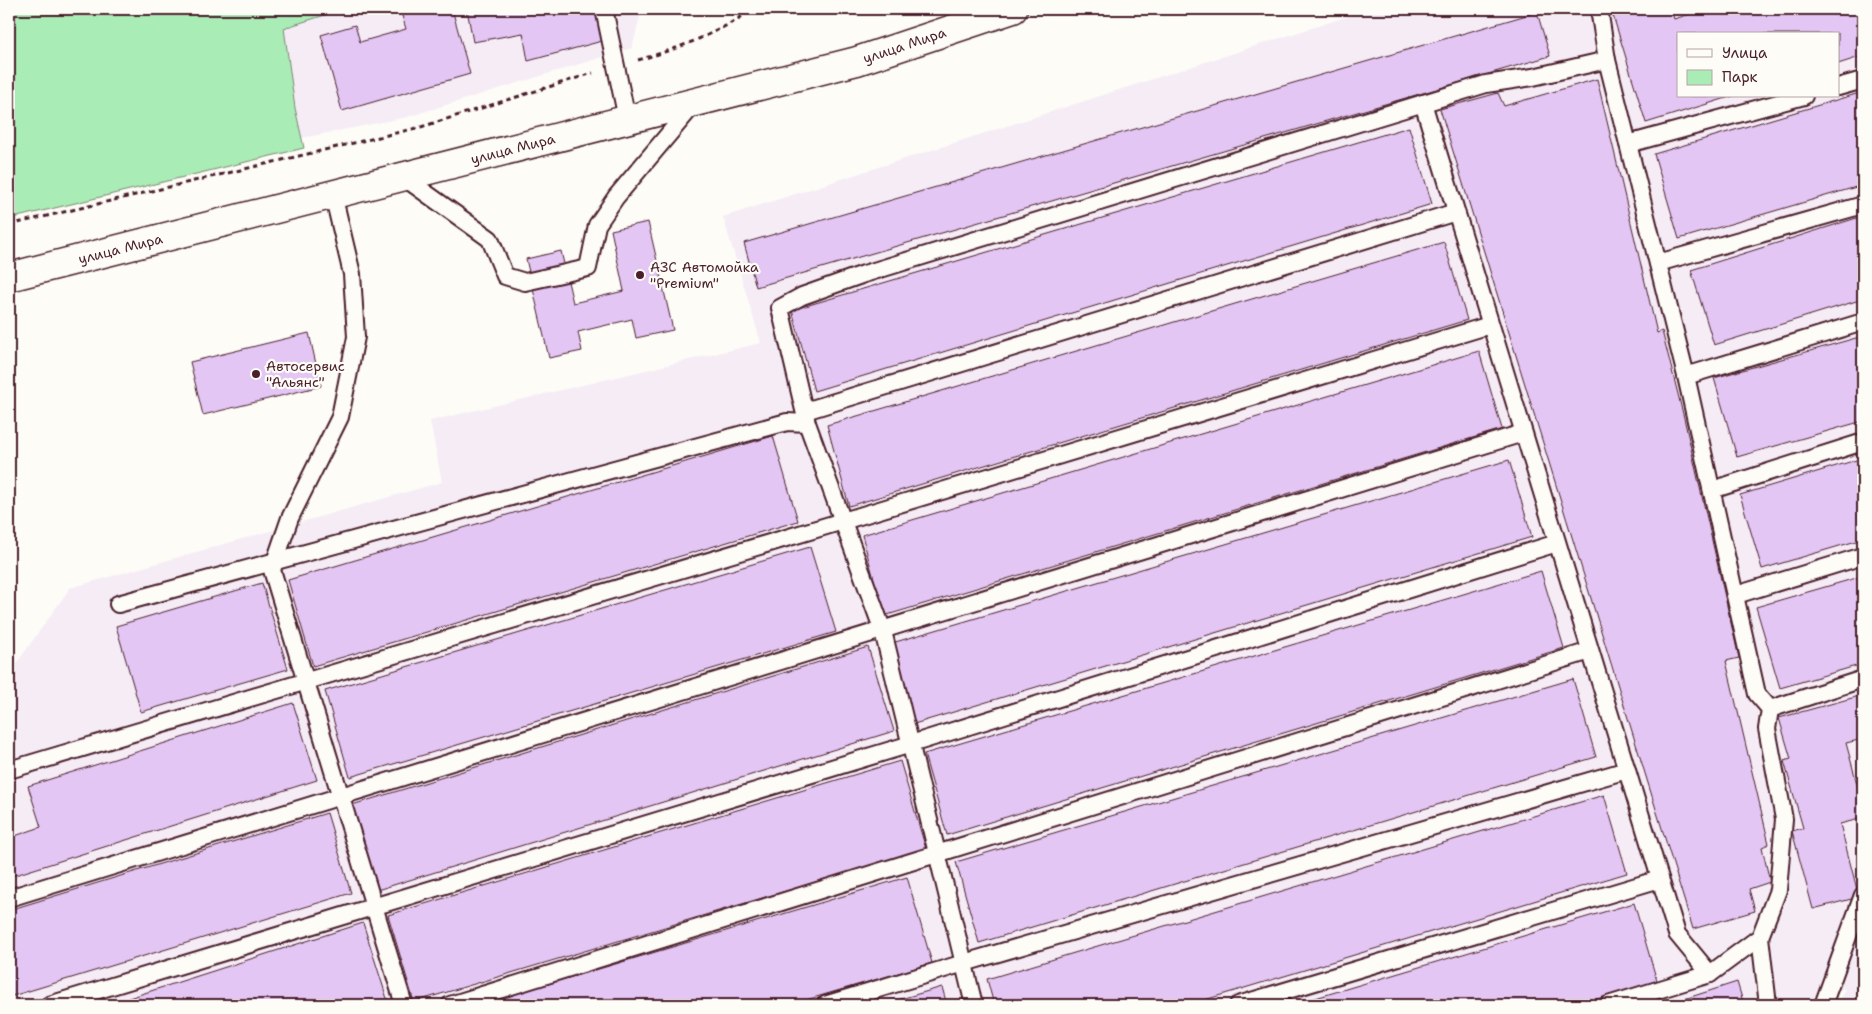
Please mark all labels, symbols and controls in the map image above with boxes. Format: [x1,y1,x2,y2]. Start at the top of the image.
street label: улица Мира [861,23,948,67]
legend [1677,32,1840,98]
text: Улица [1722,43,1768,63]
text: Парк [1722,67,1758,87]
street label: улица Мира [469,129,557,168]
street label: улица Мира [76,229,165,268]
place label: АЗС Автомойка "Premium" [650,258,759,292]
marker: АЗС Автомойка "Premium" [634,269,646,281]
place label: Автосервис "Альянс" [266,357,345,391]
marker: Автосервис "Альянс" [250,368,262,380]

